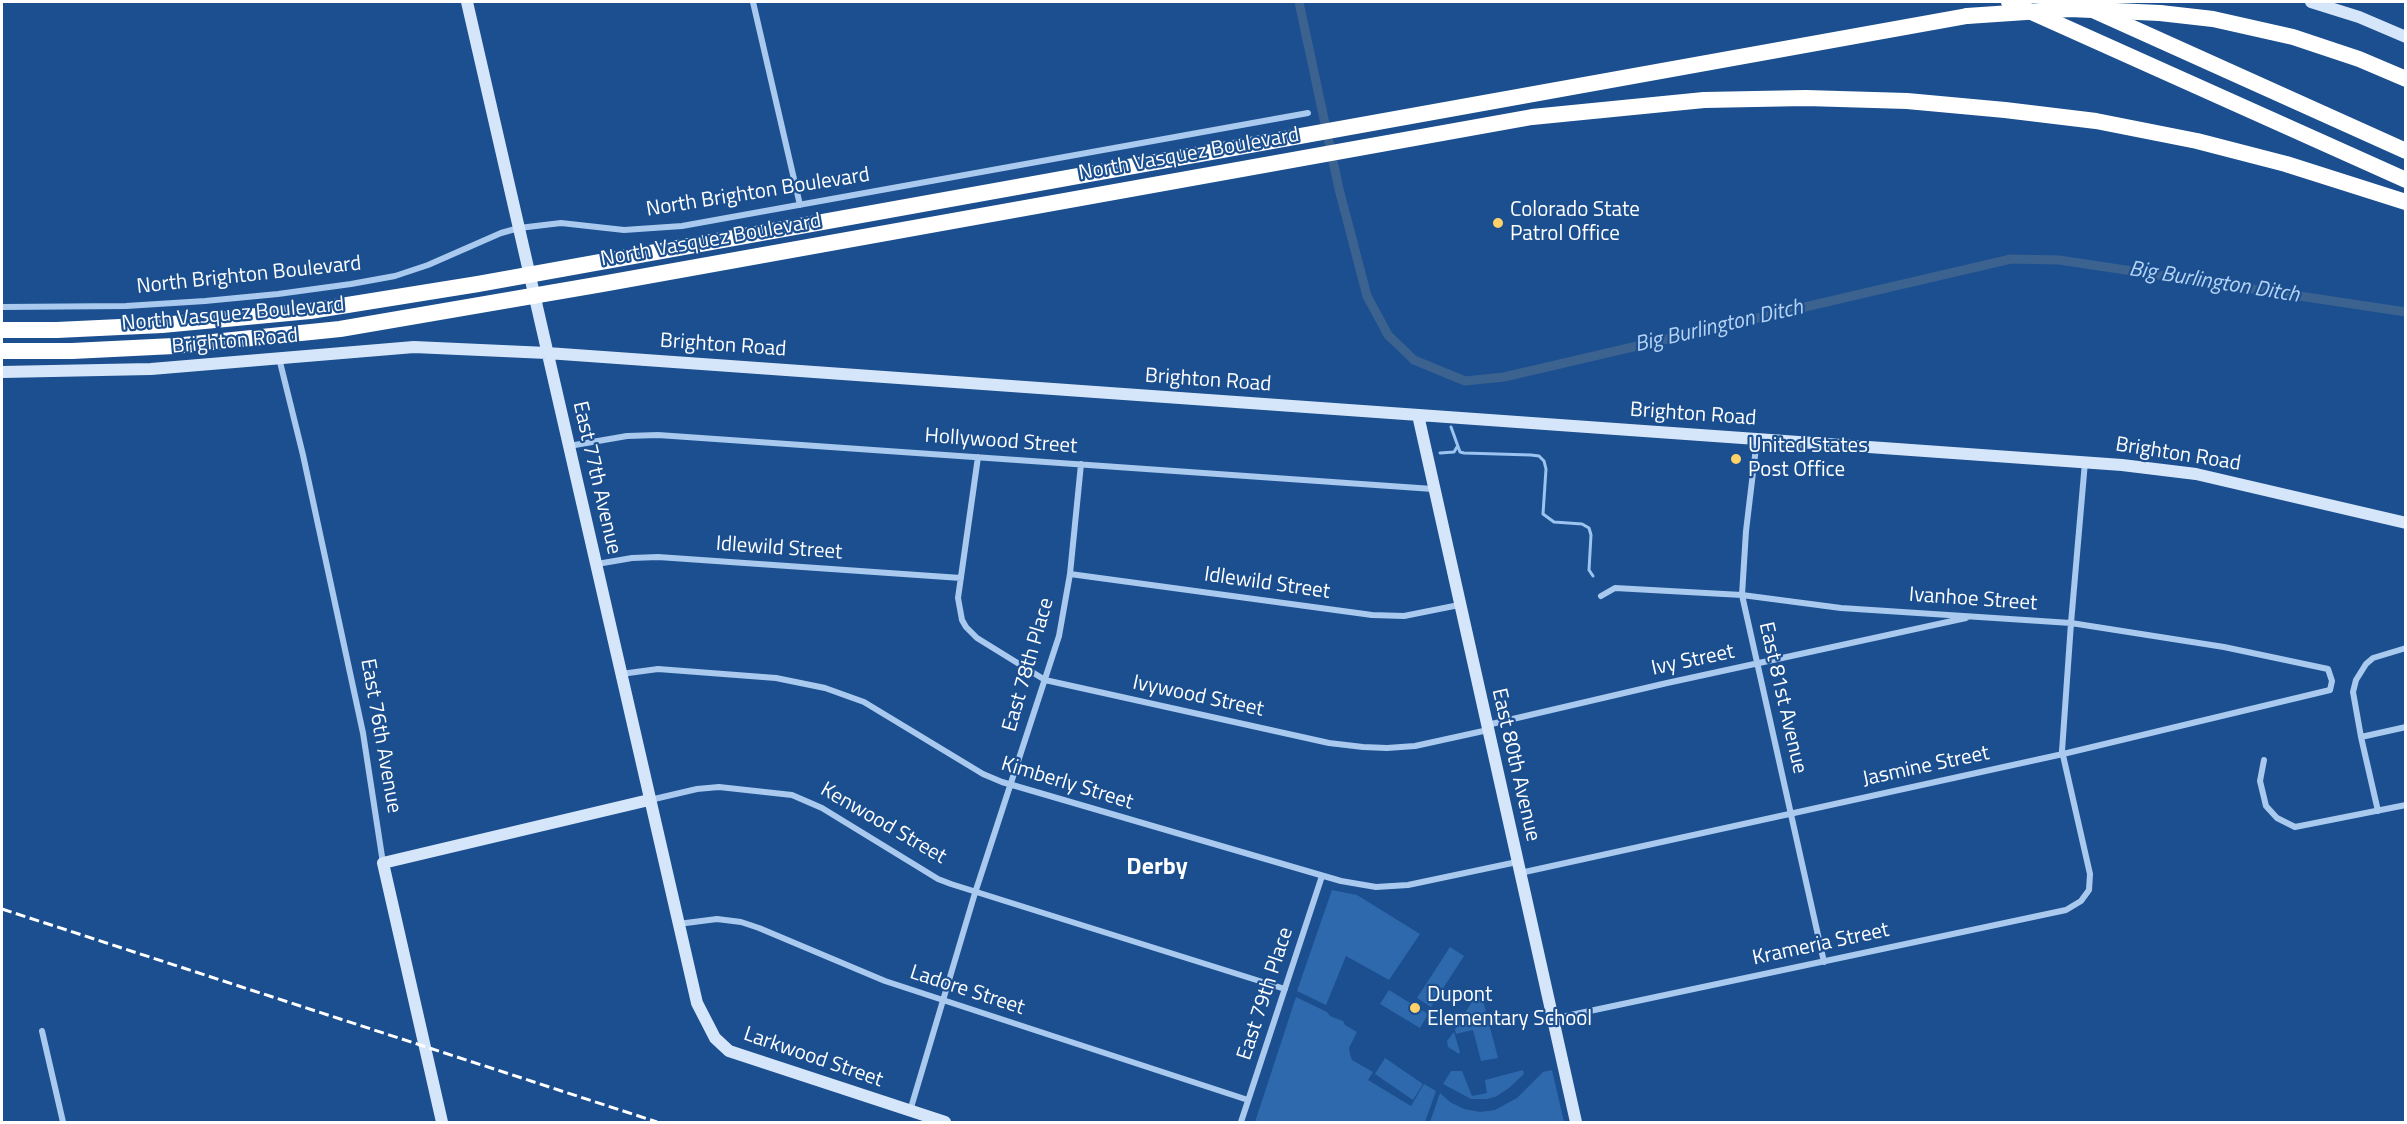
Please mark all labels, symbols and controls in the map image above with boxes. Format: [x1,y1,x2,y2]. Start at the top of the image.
street label: North Vasquez Boulevard [1077,123,1301,187]
street label: North Brighton Boulevard [644,163,872,223]
place label: Colorado State Patrol Office [1510,198,1640,248]
street label: North Vasquez Boulevard [599,209,823,273]
marker: Colorado State Patrol Office [1491,216,1505,230]
street label: North Brighton Boulevard [135,252,363,300]
water label: Big Burlington Ditch [2127,257,2301,309]
street label: North Vasquez Boulevard [121,293,345,337]
water label: Big Burlington Ditch [1632,295,1806,359]
street label: Brighton Road [171,324,299,360]
street label: Brighton Road [659,329,787,363]
street label: Brighton Road [1144,364,1272,398]
street label: Brighton Road [1629,398,1757,432]
street label: East 77th Avenue [566,399,626,557]
street label: Hollywood Street [924,424,1078,460]
street label: Brighton Road [2113,433,2243,477]
place label: United States Post Office [1748,434,1868,484]
marker: United States Post Office [1729,452,1743,466]
street label: Idlewild Street [715,532,843,566]
street label: Idlewild Street [1202,563,1332,605]
street label: Ivanhoe Street [1908,583,2038,617]
street label: East 78th Place [998,595,1060,735]
street label: East 81st Avenue [1752,620,1812,776]
street label: Ivy Street [1649,640,1737,682]
street label: East 76th Avenue [354,657,406,815]
street label: Ivywood Street [1130,671,1266,723]
street label: East 80th Avenue [1485,686,1545,844]
street label: Jasmine Street [1860,741,1992,793]
street label: Kimberly Street [998,752,1136,816]
street label: Kenwood Street [815,778,951,870]
district label: Derby [1126,854,1188,882]
street label: Krameria Street [1750,918,1892,972]
street label: East 79th Place [1233,924,1299,1064]
street label: Ladore Street [906,961,1028,1021]
place label: Dupont Elementary School [1427,983,1592,1033]
marker: Dupont Elementary School [1408,1001,1422,1015]
street label: Larkwood Street [740,1022,886,1094]

